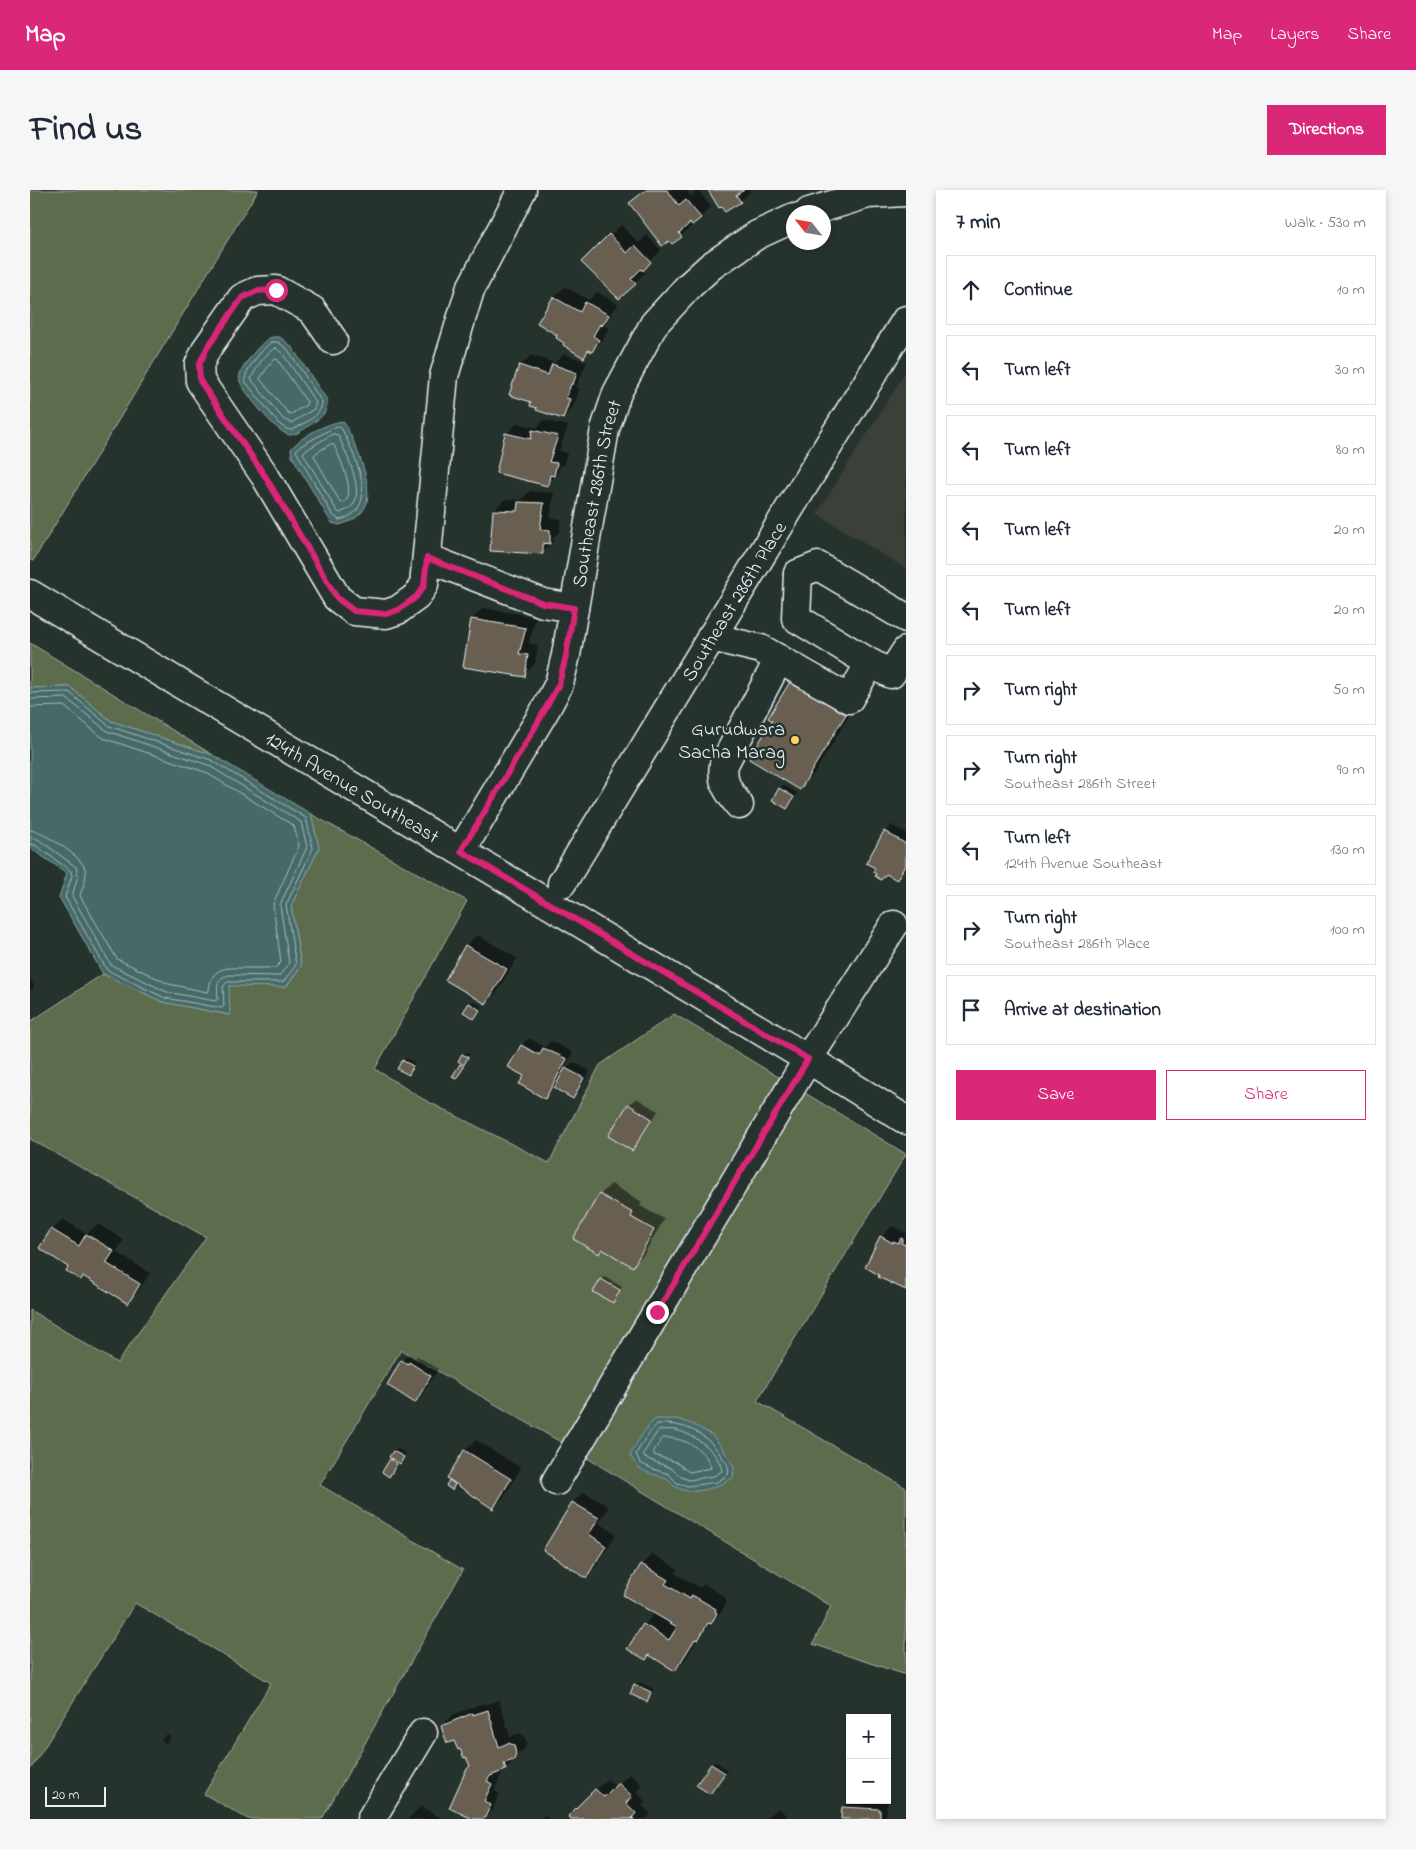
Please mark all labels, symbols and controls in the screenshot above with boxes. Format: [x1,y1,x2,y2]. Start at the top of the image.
text: Map [25,18,66,53]
text: Map [1212,22,1242,48]
text: Layers [1270,22,1320,48]
text: Share [1348,22,1391,48]
text: Find us [30,105,142,156]
button: Directions [1267,105,1386,155]
north arrow [786,205,831,250]
text: 7 min [956,208,1000,238]
text: Walk · 530 m [1285,211,1366,235]
icon: ahead [957,276,985,304]
text: Continue [1004,277,1072,304]
text: 10 m [1337,278,1365,302]
route start [265,279,288,302]
icon: left [957,356,985,384]
text: Turn left [1004,357,1071,384]
text: 30 m [1335,358,1365,382]
street label: Southeast 286th Street [566,396,631,590]
icon: left [957,436,985,464]
text: Turn left [1004,437,1071,464]
text: 80 m [1336,438,1365,462]
icon: left [957,516,985,544]
street label: Southeast 286th Place [676,517,795,688]
text: Turn left [1004,517,1071,544]
text: 20 m [1334,518,1365,542]
icon: left [957,596,985,624]
text: Turn left [1004,597,1071,624]
text: 20 m [1334,598,1365,622]
icon: right [957,676,985,704]
text: Turn right [1004,677,1077,704]
text: 50 m [1333,678,1365,702]
place label: Gurudwara Sacha Marag [678,716,785,769]
street label: 124th Avenue Southeast [259,726,444,852]
marker: Gurudwara Sacha Marag [789,734,801,746]
text: Turn right [1004,745,1077,772]
icon: right [957,756,985,784]
text: 90 m [1337,758,1365,782]
text: Southeast 286th Street [1004,772,1156,796]
text: Turn left [1004,825,1071,852]
icon: left [957,836,985,864]
text: 130 m [1330,838,1365,862]
text: 124th Avenue Southeast [1004,852,1162,876]
text: Turn right [1004,905,1077,932]
icon: right [957,916,985,944]
text: 100 m [1330,918,1365,942]
text: Southeast 286th Place [1004,932,1150,956]
icon: arrive [957,996,985,1024]
text: Arrive at destination [1004,997,1161,1024]
button: Save [956,1070,1156,1120]
button: Share [1166,1070,1366,1120]
route end [646,1301,669,1324]
map controls [846,1714,891,1804]
button: + [846,1714,891,1759]
button: − [846,1759,891,1804]
scale bar [45,1784,106,1807]
text: 20 m [52,1785,79,1806]

